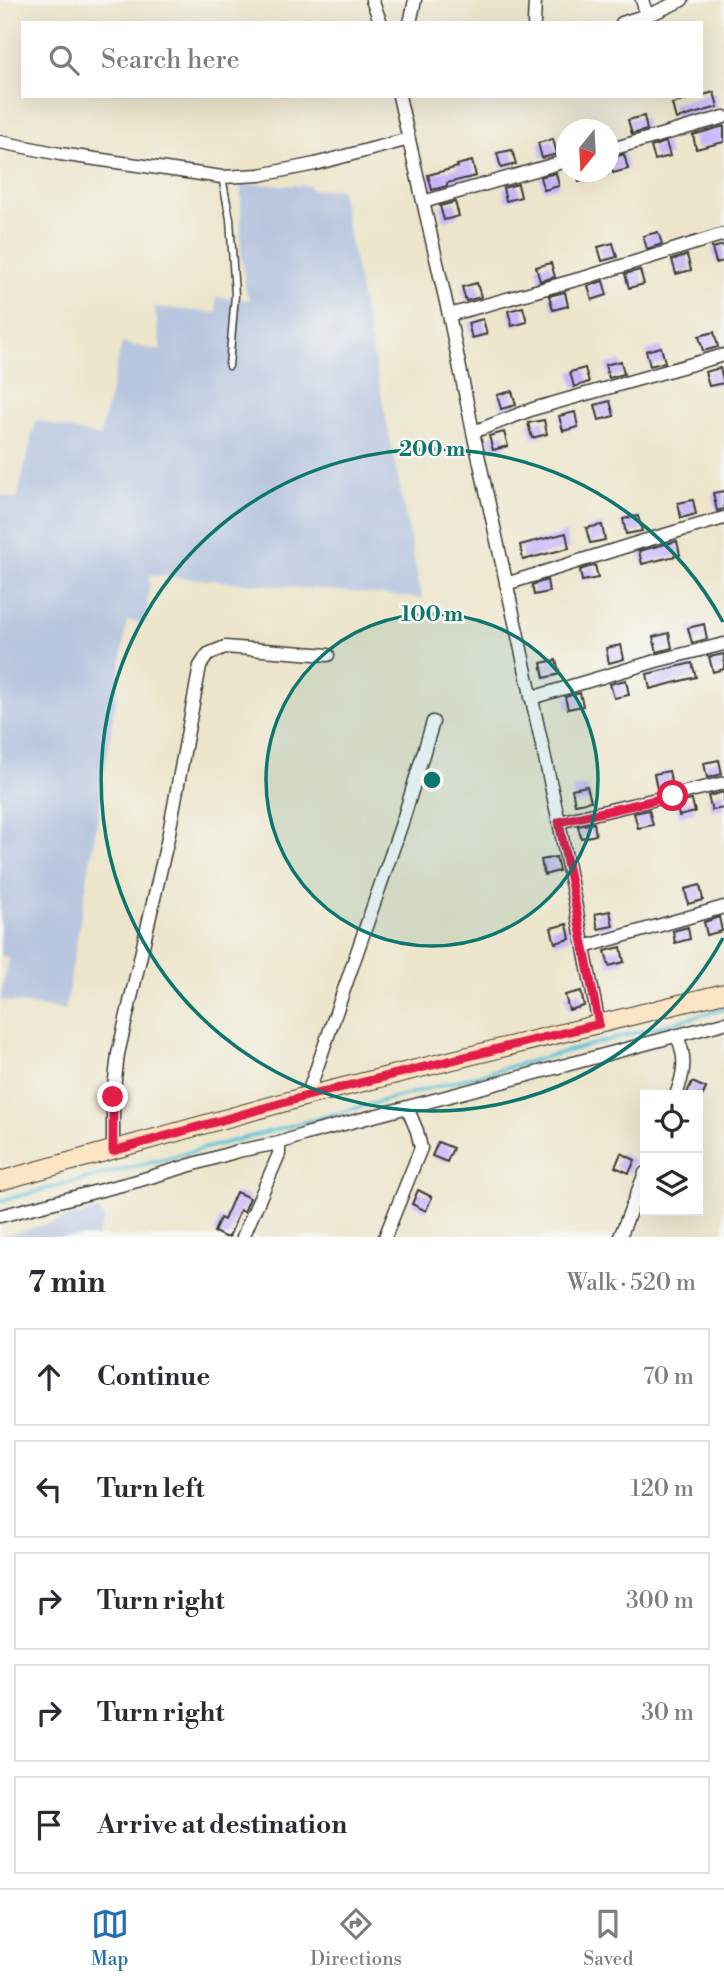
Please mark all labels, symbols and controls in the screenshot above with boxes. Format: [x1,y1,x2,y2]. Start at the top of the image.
search box [21,21,703,98]
icon: search [45,41,83,79]
text: Search here [101,44,240,76]
north arrow [556,119,619,182]
text: 200 m [399,437,465,463]
text: 100 m [401,602,463,628]
centre of rings [420,768,444,792]
route start [657,780,688,811]
route end [97,1081,128,1112]
map controls [640,1090,703,1216]
button: locate [640,1090,703,1153]
button: layers [640,1153,703,1216]
text: 7 min [28,1264,106,1302]
text: Walk · 520 m [567,1269,696,1297]
icon: ahead [30,1358,68,1396]
text: Continue [97,1361,210,1393]
text: 70 m [643,1363,694,1391]
icon: left [30,1470,68,1508]
text: Turn left [97,1473,205,1505]
text: 120 m [630,1475,694,1503]
icon: right [30,1582,68,1620]
text: Turn right [97,1585,225,1617]
text: 300 m [626,1587,694,1615]
icon: right [30,1694,68,1732]
text: Turn right [97,1697,225,1729]
text: 30 m [641,1699,694,1727]
icon: arrive [30,1806,68,1844]
text: Arrive at destination [97,1809,347,1841]
tab: Map [91,1905,129,1971]
tab: Directions [310,1905,402,1971]
tab: Saved [583,1905,633,1971]

